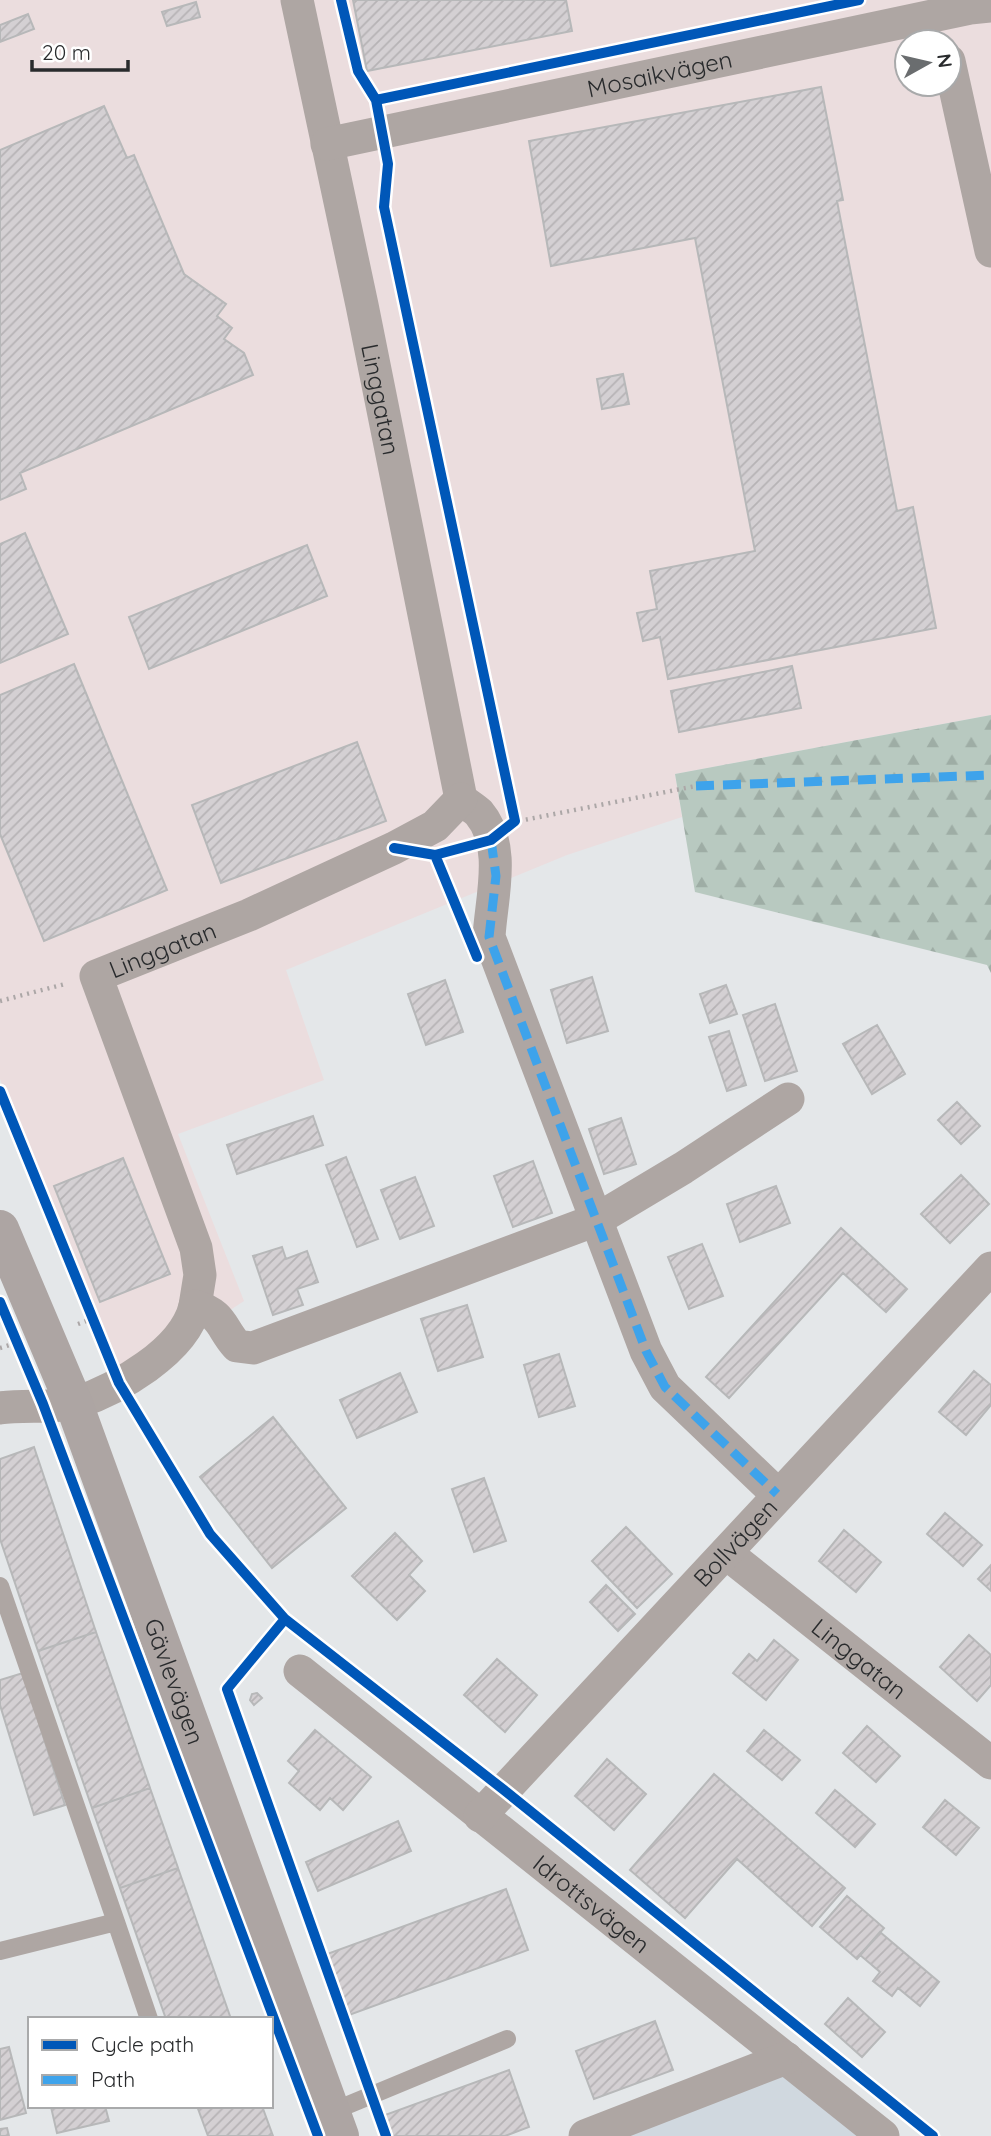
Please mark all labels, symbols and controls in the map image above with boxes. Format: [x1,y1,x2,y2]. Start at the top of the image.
scale bar [32,28,128,72]
north arrow [893,28,963,98]
text: 20 m [42,39,91,65]
street label: Mosaikvägen [584,44,735,104]
text: N [932,52,958,69]
street label: Linggatan [355,341,407,457]
street label: Linggatan [104,915,220,984]
street label: Bollvägen [687,1492,783,1593]
street label: Linggatan [806,1612,913,1705]
street label: Gävlevägen [138,1614,211,1748]
street label: Idrottsvägen [527,1848,656,1959]
legend [28,2017,273,2108]
text: Cycle path [91,2031,194,2057]
text: Path [91,2066,135,2092]

